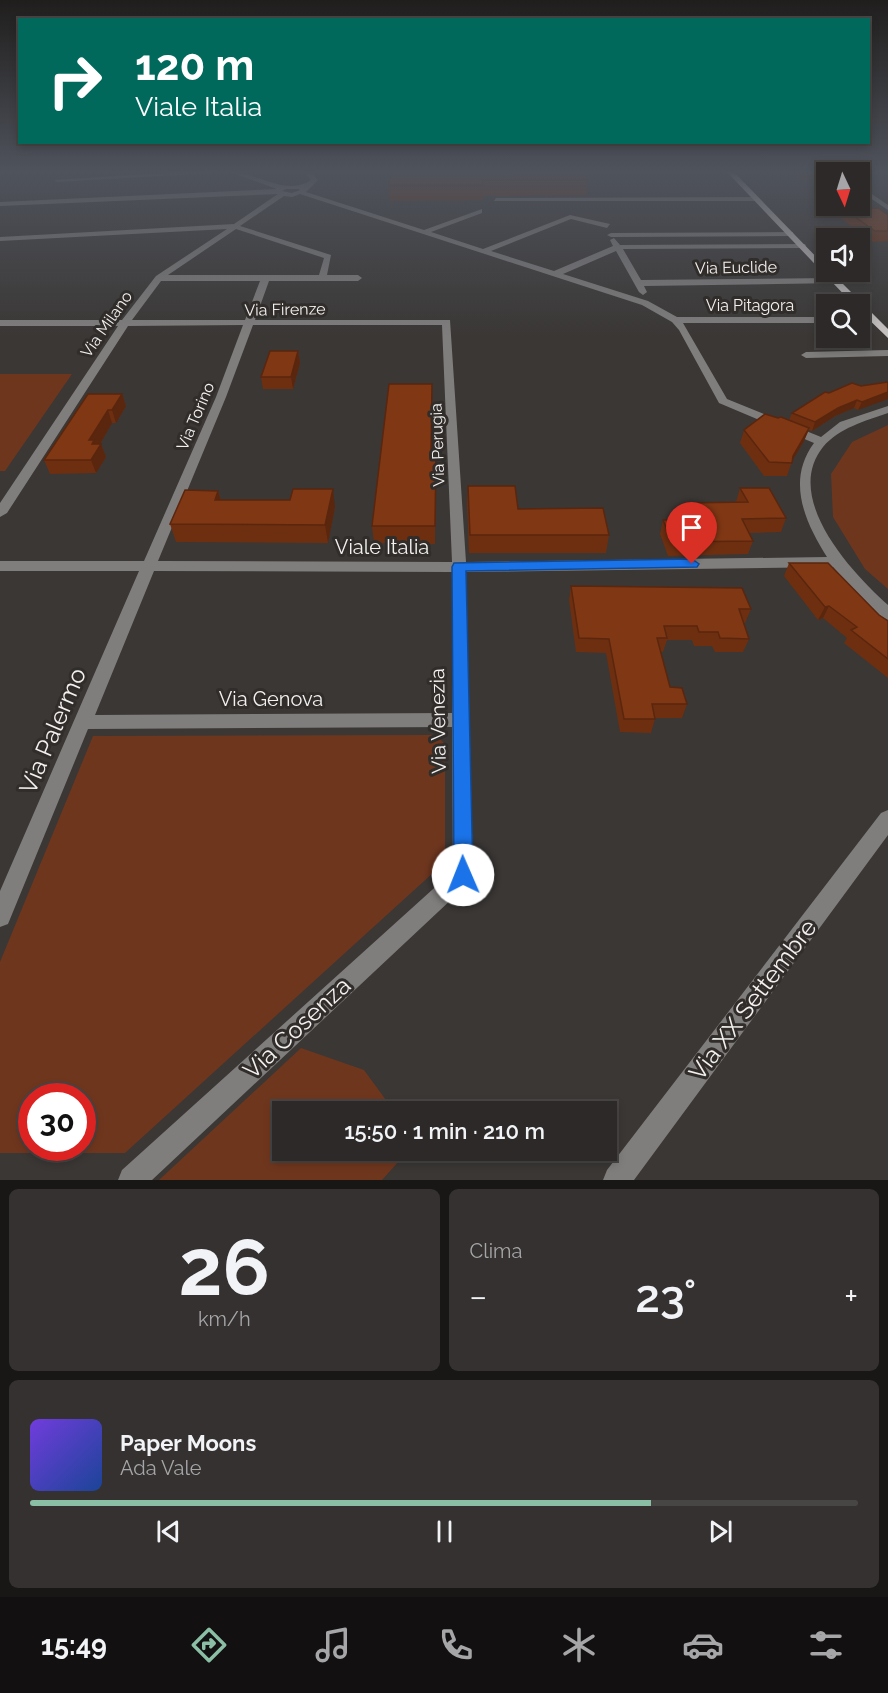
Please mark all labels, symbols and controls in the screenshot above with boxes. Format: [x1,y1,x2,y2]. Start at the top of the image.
text: 120 m [135,41,254,90]
icon: right [36,42,114,120]
text: Viale Italia [135,91,262,122]
north arrow [816,162,870,216]
map controls [816,162,870,348]
button: sound [816,228,870,282]
street label: Via Euclide [695,257,777,278]
street label: Via Milano [77,287,136,361]
button: search [816,294,870,348]
street label: Via Pitagora [706,296,794,315]
street label: Via Firenze [244,299,326,320]
street label: Via Torino [173,379,218,453]
street label: Via Perugia [427,403,448,487]
pin [666,502,717,564]
icon: arrive [675,511,708,544]
street label: Viale Italia [335,535,429,559]
street label: Via Palermo [13,663,92,798]
street label: Via Venezia [425,668,451,774]
street label: Via Genova [219,687,323,711]
position arrow [431,843,495,907]
street label: Via XX Settembre [683,913,823,1086]
street label: Via Cosenza [237,971,356,1085]
speed limit sign: 30 [18,1083,96,1161]
text: 15:50 · 1 min · 210 m [344,1118,545,1144]
text: 26 [179,1222,270,1313]
text: Clima [470,1239,522,1263]
text: 23° [635,1270,696,1323]
text: − [470,1277,487,1316]
text: + [844,1277,858,1316]
text: km/h [198,1307,251,1331]
text: Paper Moons [120,1430,256,1456]
text: Ada Vale [120,1456,202,1480]
icon: previous [152,1515,185,1548]
icon: pause [428,1515,461,1548]
icon: next [704,1515,737,1548]
icon: directions [188,1624,230,1666]
icon: music [312,1624,354,1666]
icon: phone [435,1624,477,1666]
icon: climate [558,1624,600,1666]
icon: car [682,1624,724,1666]
icon: filters [805,1624,847,1666]
text: 15:49 [41,1630,107,1661]

